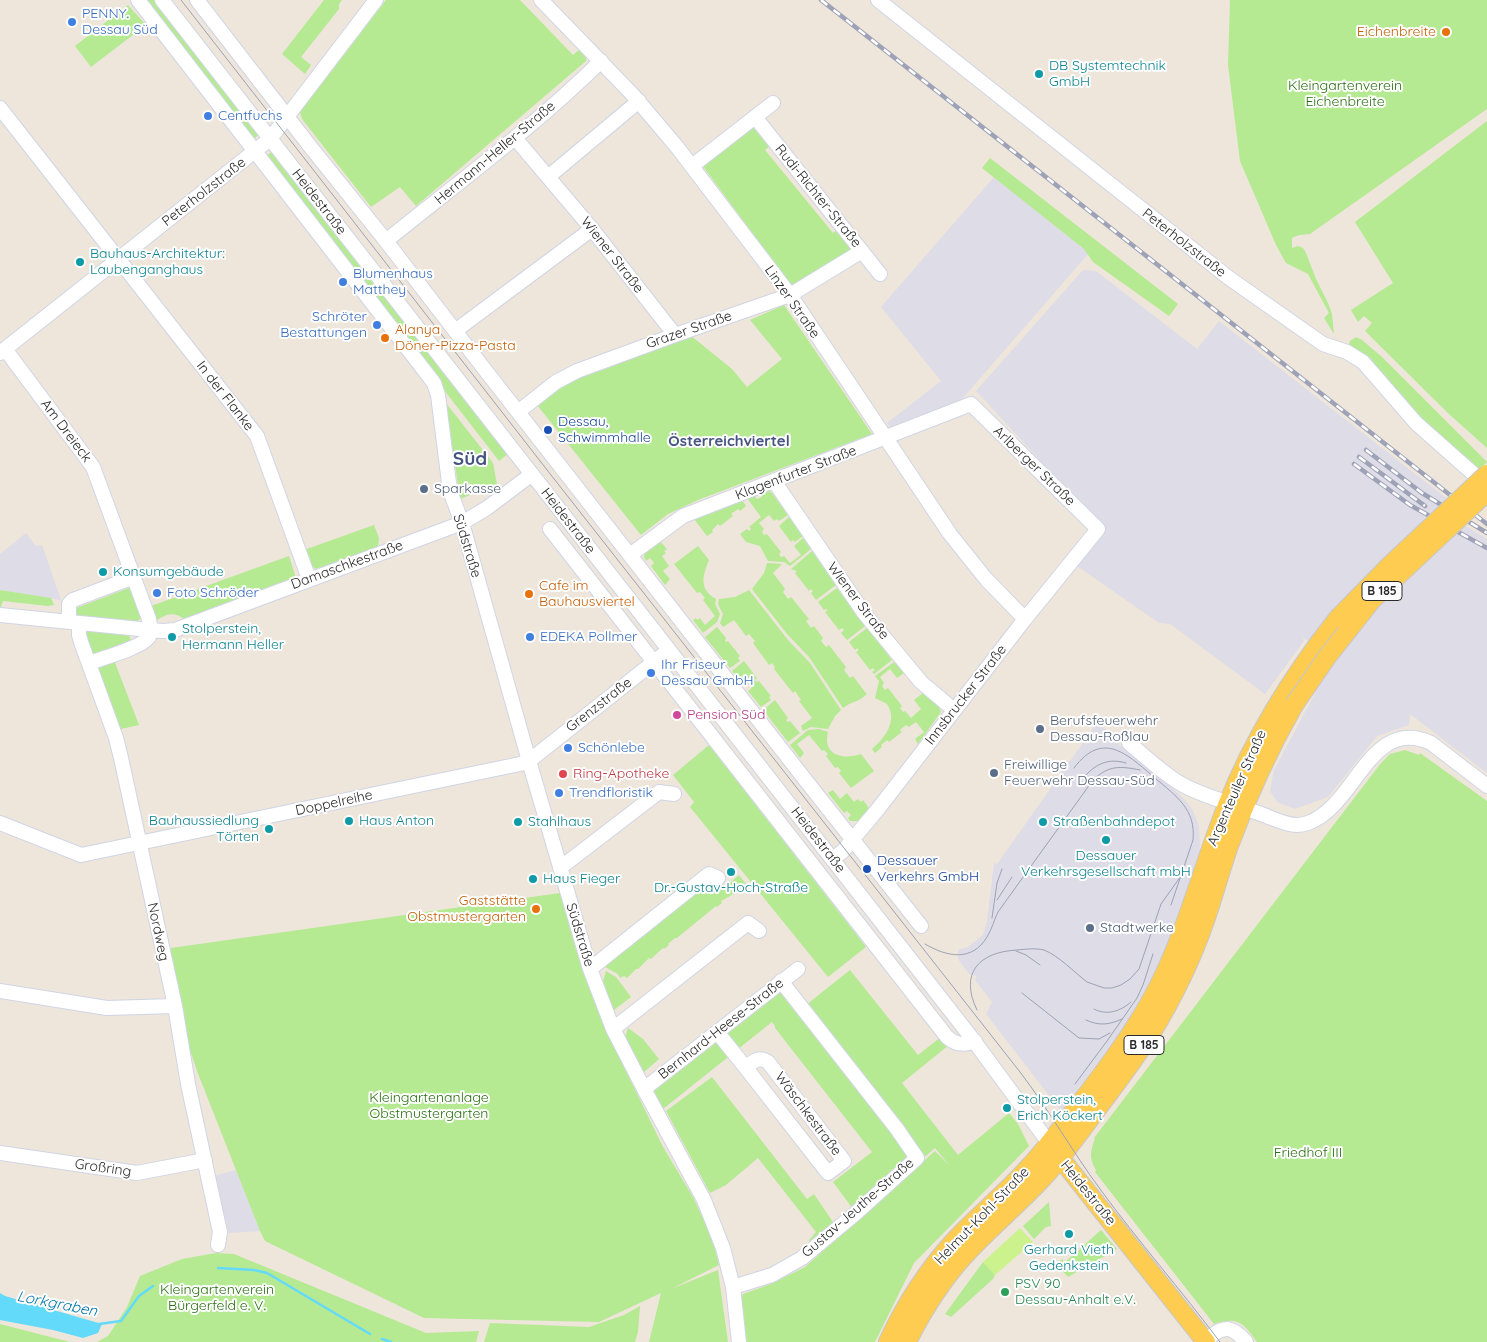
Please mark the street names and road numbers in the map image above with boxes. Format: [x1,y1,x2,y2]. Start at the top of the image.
street label: Hermann-Heller-Straße [431,98,559,208]
street label: Rudi-Richter-Straße [771,141,865,251]
street label: Peterholzstraße [159,154,249,230]
street label: Heidestraße [288,166,350,238]
street label: Peterholzstraße [1139,205,1229,281]
street label: Wiener Straße [577,213,647,297]
street label: Linzer Straße [761,262,823,342]
street label: Grazer Straße [644,307,734,353]
street label: In der Flanke [193,358,257,434]
street label: Am Dreieck [37,396,95,466]
street label: Arlberger Straße [989,423,1079,509]
street label: Klagenfurter Straße [733,442,859,504]
street label: Heidestraße [537,485,599,557]
street label: Südstraße [449,512,485,580]
street label: Damaschkestraße [289,537,405,593]
street label: Wiener Straße [824,559,892,643]
road number: B 185 [1362,582,1402,600]
street label: Innsbrucker Straße [922,642,1010,748]
street label: Grenzstraße [563,674,635,736]
street label: Argenteuiler Straße [1204,727,1270,849]
street label: Doppelreihe [294,787,374,819]
street label: Heidestraße [787,804,849,876]
street label: Nordweg [144,901,172,963]
street label: Südstraße [562,901,598,969]
street label: Bernhard-Heese-Straße [655,975,787,1083]
road number: B 185 [1124,1036,1164,1054]
street label: Wäschkestraße [771,1069,845,1159]
street label: Gustav-Jeuthe-Straße [799,1155,917,1261]
street label: Großring [74,1156,132,1180]
street label: Heidestraße [1057,1157,1119,1229]
street label: Helmut-Kohl-Straße [931,1164,1033,1268]

